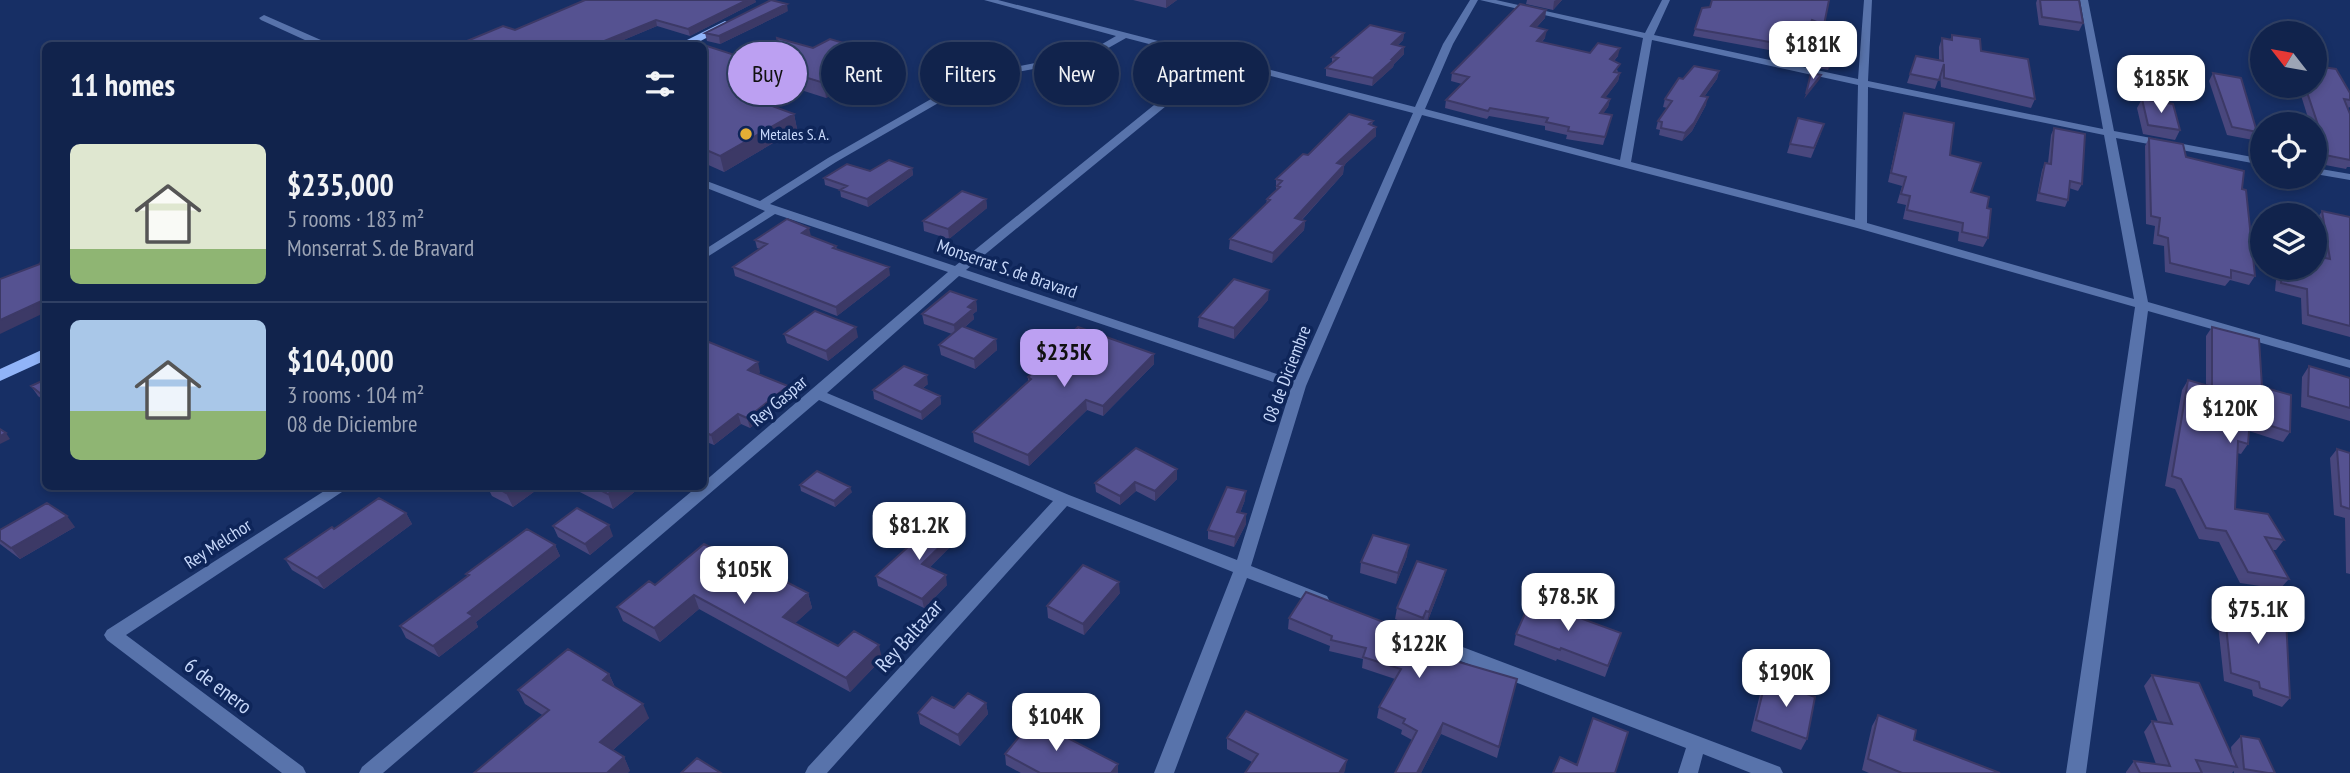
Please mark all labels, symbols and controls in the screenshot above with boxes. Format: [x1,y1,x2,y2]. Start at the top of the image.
north arrow [2250,21,2328,98]
map controls [2250,21,2327,280]
pin: $181K [1764,22,1862,81]
text: $181K [1785,29,1841,58]
chip: Buy [728,42,807,105]
chip: Rent [821,42,906,105]
chip: Filters [920,42,1020,105]
chip: New [1034,42,1119,105]
chip: Apartment [1133,42,1269,105]
pin: $185K [2112,55,2210,115]
text: $185K [2133,63,2189,92]
text: 11 homes [70,65,175,104]
icon: filters [641,65,679,103]
button: locate [2250,112,2327,189]
place label: Metales S. A. [760,124,829,144]
marker: Metales S. A. [738,126,754,142]
text: $235,000 [287,165,394,204]
icon: home [126,172,210,256]
button: layers [2250,203,2327,280]
text: 5 rooms · 183 m² [287,204,424,233]
text: Monserrat S. de Bravard [287,233,474,262]
street label: Monserrat S. de Bravard [934,234,1080,303]
street label: 08 de Diciembre [1258,322,1316,426]
pin: $235K [1015,330,1113,389]
text: $235K [1036,337,1092,366]
text: $104,000 [287,341,394,380]
icon: home [126,348,210,432]
street label: Rey Gaspar [746,370,812,431]
text: 3 rooms · 104 m² [287,380,424,409]
pin: $120K [2181,386,2279,445]
text: $120K [2202,393,2258,422]
text: 08 de Diciembre [287,409,417,438]
pin: $81.2K [862,503,976,562]
text: $81.2K [889,510,949,539]
street label: Rey Melchor [180,513,256,574]
pin: $105K [695,546,793,606]
text: $105K [716,554,772,583]
pin: $78.5K [1511,574,1625,633]
text: $78.5K [1538,581,1598,610]
pin: $75.1K [2201,586,2315,646]
street label: Rey Baltazar [869,594,948,678]
text: $75.1K [2228,594,2288,623]
pin: $122K [1370,620,1468,680]
text: $122K [1391,628,1447,657]
pin: $190K [1737,650,1835,709]
street label: 6 de enero [179,651,257,720]
text: $190K [1758,657,1814,686]
pin: $104K [1007,694,1105,753]
text: $104K [1028,701,1084,730]

